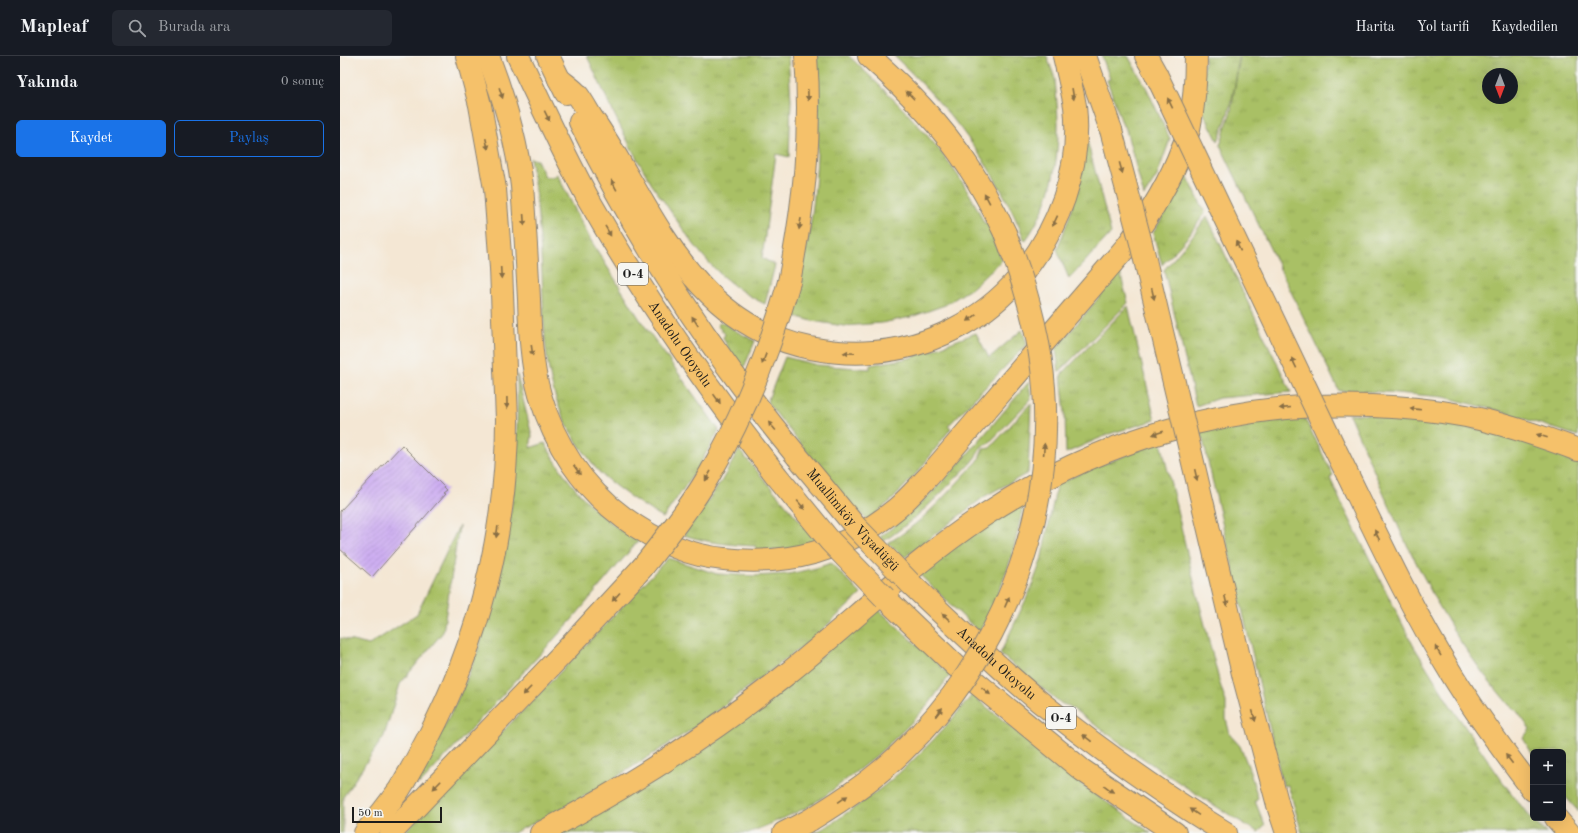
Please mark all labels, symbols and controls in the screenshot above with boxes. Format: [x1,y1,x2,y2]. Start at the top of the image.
search box [112,10,392,46]
icon: search [126,17,148,39]
text: Mapleaf [20,18,88,37]
text: Burada ara [158,20,230,35]
text: Harita [1355,20,1395,34]
text: Yol tarifi [1417,20,1469,34]
text: Kaydedilen [1491,20,1558,34]
north arrow [1482,68,1518,104]
text: Yakında [16,74,78,91]
text: 0 sonuç [281,75,324,88]
one-way arrow [498,87,504,99]
one-way arrow [1070,88,1076,100]
one-way arrow [804,89,811,101]
one-way arrow [905,90,914,100]
one-way arrow [1167,98,1173,109]
one-way arrow [544,111,550,122]
button: Kaydet [16,120,166,157]
button: Paylaş [174,120,324,157]
one-way arrow [485,137,491,150]
one-way arrow [1118,162,1124,174]
one-way arrow [610,180,617,191]
one-way arrow [984,192,991,204]
one-way arrow [521,214,528,226]
one-way arrow [1052,215,1058,227]
one-way arrow [796,218,802,231]
one-way arrow [604,225,611,237]
one-way arrow [1235,240,1241,252]
road number: O-4 [618,263,648,285]
one-way arrow [498,267,504,280]
one-way arrow [1151,288,1157,300]
street label: Anadolu Otoyolu [645,298,715,390]
one-way arrow [967,314,978,323]
one-way arrow [691,315,699,326]
one-way arrow [529,344,535,356]
one-way arrow [843,349,855,356]
one-way arrow [761,353,767,365]
one-way arrow [1291,358,1297,369]
one-way arrow [713,393,721,404]
one-way arrow [504,397,510,410]
one-way arrow [1279,405,1291,411]
one-way arrow [1409,406,1421,412]
one-way arrow [767,420,776,431]
one-way arrow [1151,430,1163,436]
one-way arrow [1535,433,1547,439]
one-way arrow [1041,443,1048,455]
one-way arrow [573,465,581,476]
street label: Muallimköy Viyadüğü [804,466,902,574]
one-way arrow [1193,469,1199,481]
one-way arrow [705,470,712,482]
one-way arrow [796,500,805,511]
one-way arrow [494,526,500,538]
one-way arrow [1374,530,1381,541]
one-way arrow [611,592,621,602]
one-way arrow [1004,596,1010,607]
one-way arrow [1223,596,1229,608]
one-way arrow [941,612,951,622]
street label: Anadolu Otoyolu [954,624,1039,703]
one-way arrow [1434,645,1441,656]
one-way arrow [522,686,531,696]
one-way arrow [981,686,991,695]
one-way arrow [935,707,944,718]
road number: O-4 [1046,707,1076,729]
one-way arrow [1251,710,1257,722]
one-way arrow [1081,734,1092,742]
map controls [1530,749,1566,821]
button: + [1530,749,1566,785]
one-way arrow [1505,753,1513,764]
one-way arrow [432,780,441,790]
one-way arrow [1104,785,1115,793]
button: − [1530,785,1566,821]
one-way arrow [838,795,849,803]
scale bar [352,805,442,824]
text: 50 m [358,808,383,819]
one-way arrow [1188,808,1199,816]

